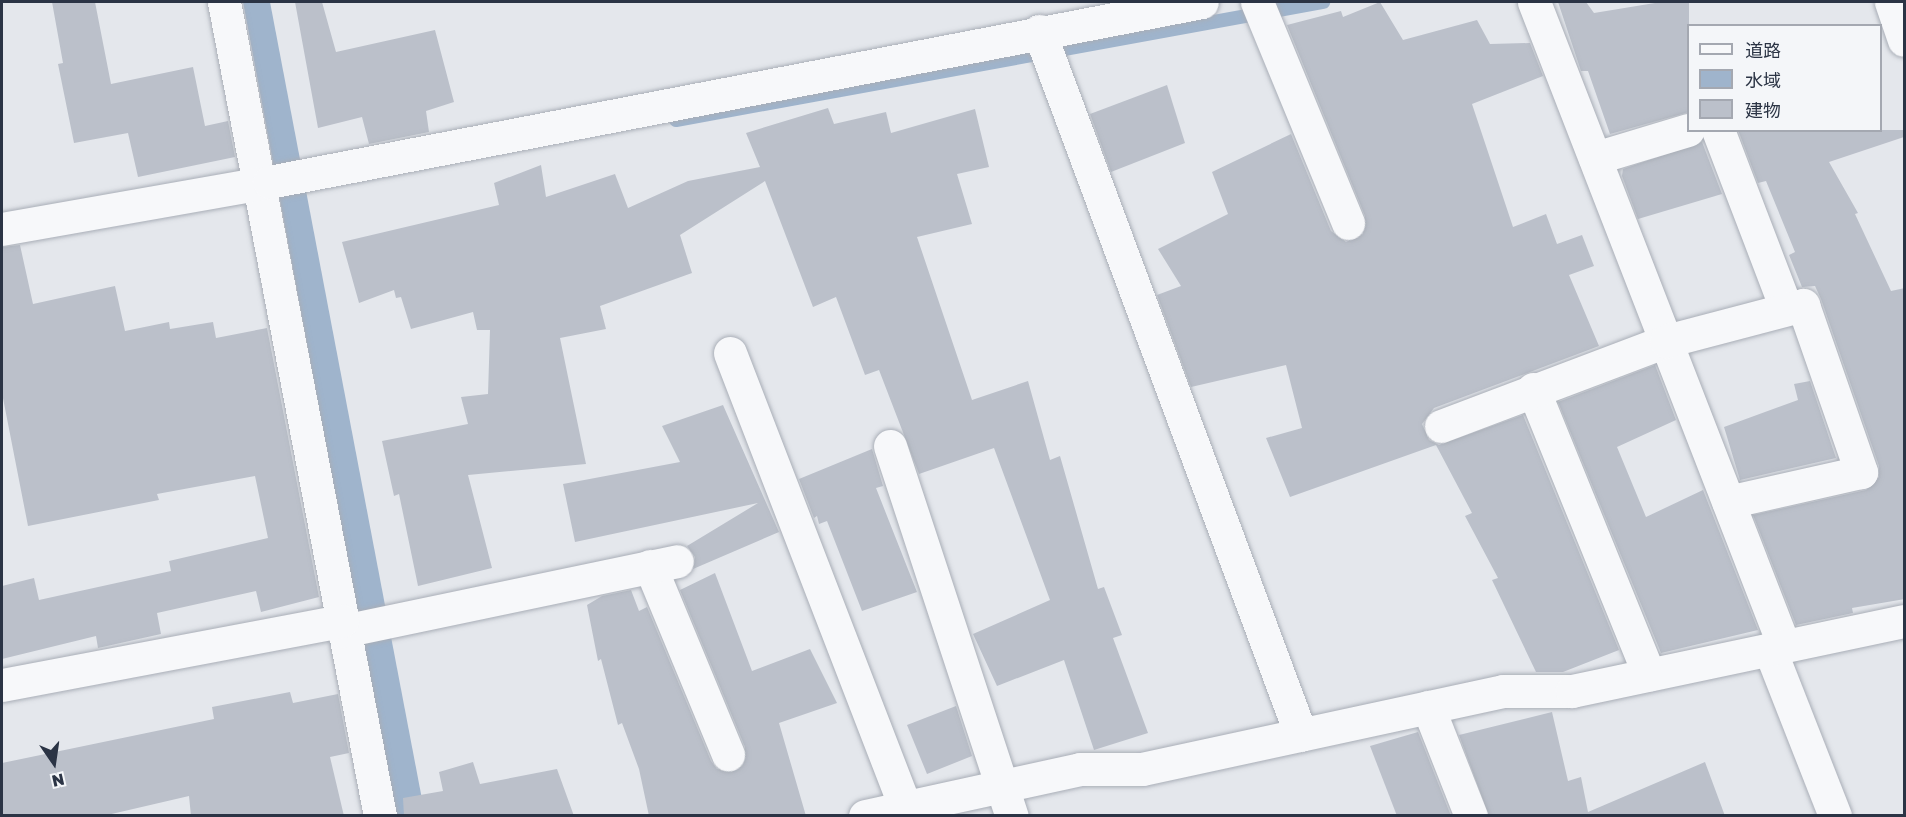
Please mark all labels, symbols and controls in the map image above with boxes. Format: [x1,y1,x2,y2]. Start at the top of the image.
legend [1687,24,1882,132]
text: 道路 [1745,39,1781,61]
text: 水域 [1745,69,1781,91]
text: 建物 [1745,99,1781,121]
north arrow [24,733,84,793]
text: N [50,769,66,792]

